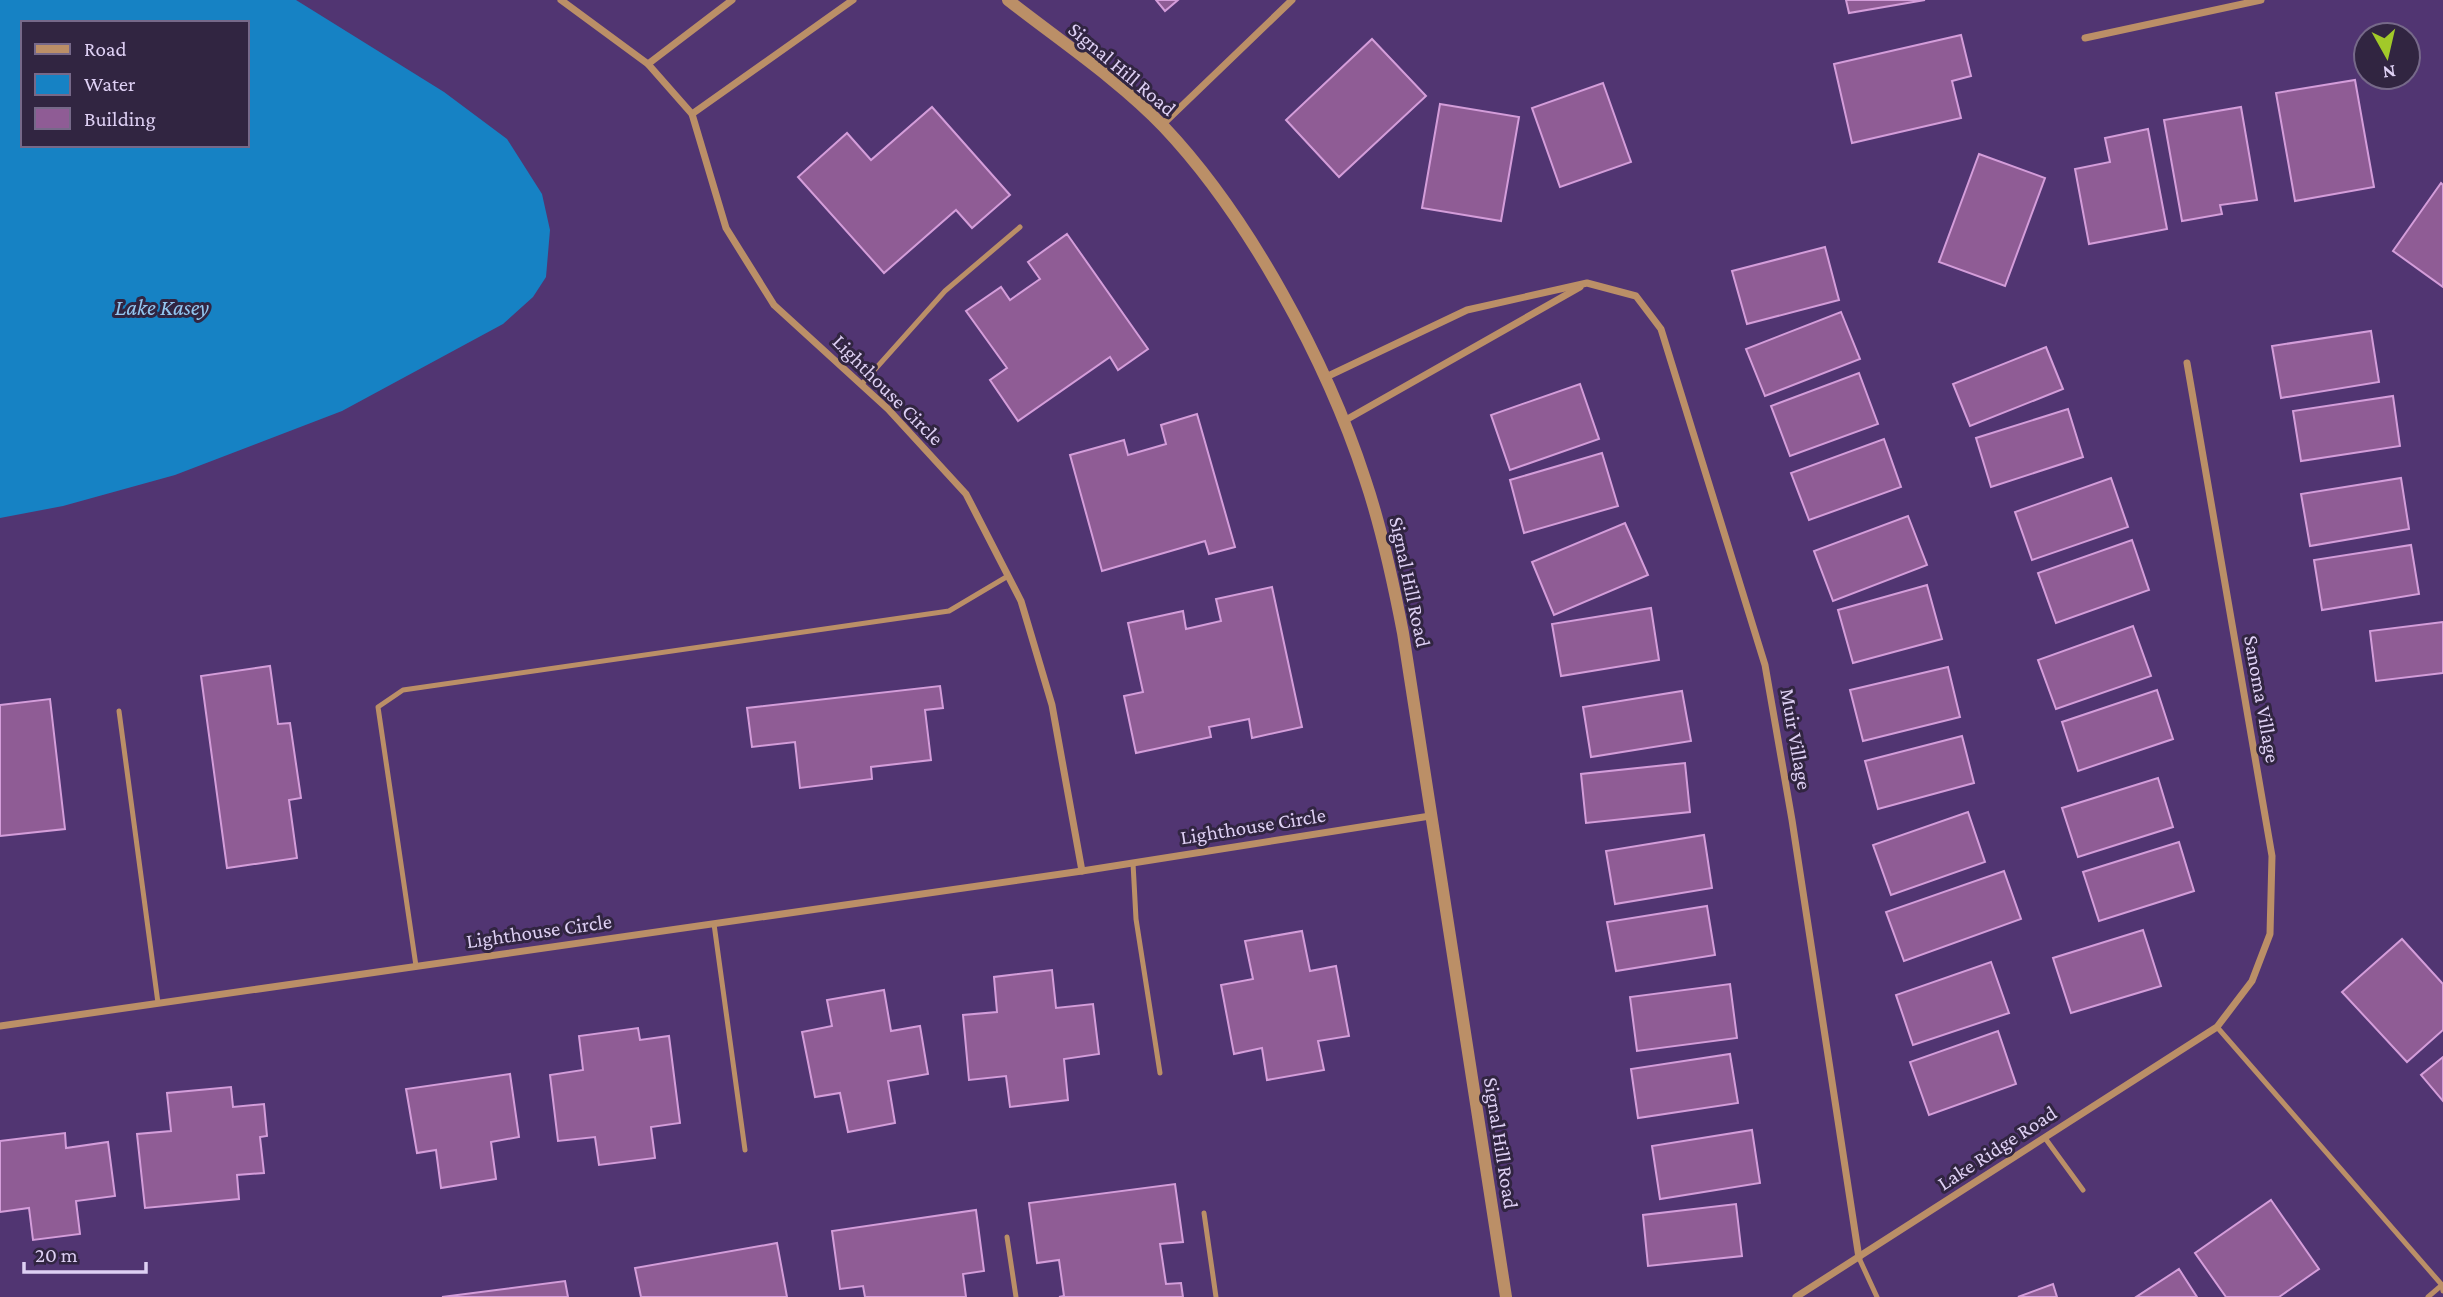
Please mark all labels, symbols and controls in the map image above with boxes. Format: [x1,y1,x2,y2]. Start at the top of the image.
street label: Signal Hill Road [1063,17,1181,121]
legend [21,21,248,147]
north arrow [2352,21,2422,91]
text: Road [84,37,127,61]
text: N [2381,61,2397,84]
text: Water [84,72,136,96]
text: Building [84,107,156,131]
water label: Lake Kasey [115,294,210,320]
street label: Lighthouse Circle [828,330,948,450]
street label: Signal Hill Road [1384,515,1436,649]
street label: Sanoma Village [2239,633,2285,765]
street label: Muir Village [1775,686,1817,792]
street label: Lighthouse Circle [1179,803,1327,849]
street label: Lighthouse Circle [465,909,613,953]
street label: Signal Hill Road [1479,1076,1523,1210]
street label: Lake Ridge Road [1933,1101,2061,1195]
scale bar [24,1230,147,1274]
text: 20 m [35,1243,78,1267]

